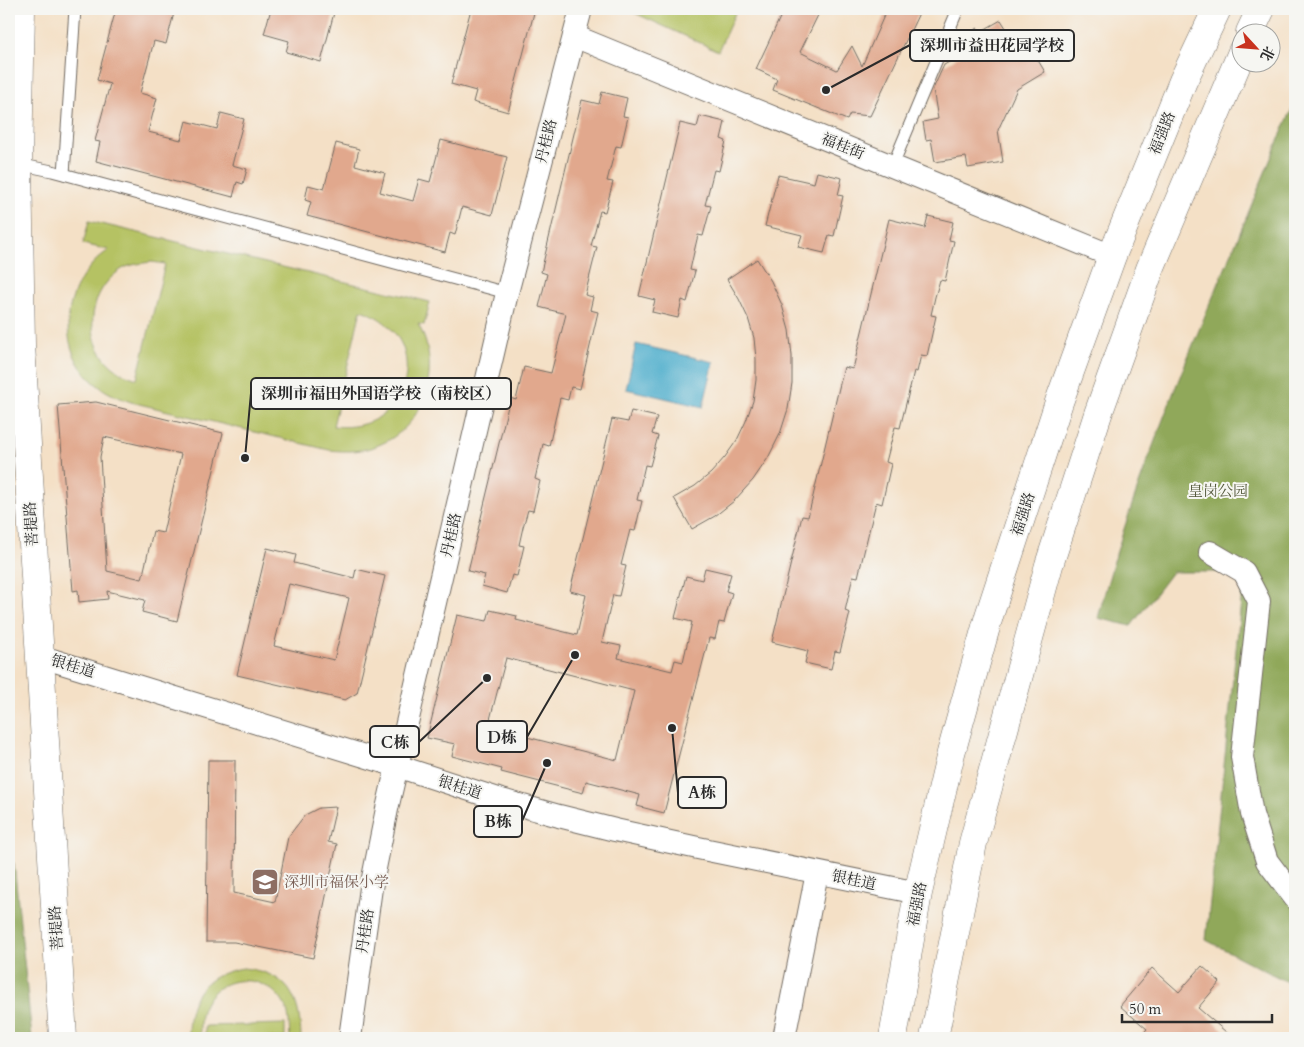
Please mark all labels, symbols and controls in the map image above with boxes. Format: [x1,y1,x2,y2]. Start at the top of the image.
north arrow [1232,22,1282,72]
callout: 深圳市益田花园学校 [910,30,1074,61]
text: 深圳市益田花园学校 [920,35,1064,57]
text: 北 [1256,43,1279,64]
street label: 福强路 [1144,108,1180,158]
street label: 丹桂路 [531,117,561,165]
street label: 福桂街 [818,128,868,164]
callout: 深圳市福田外国语学校（南校区） [251,378,511,409]
text: 深圳市福田外国语学校（南校区） [261,383,501,405]
park label: 皇岗公园 [1188,481,1248,501]
street label: 福强路 [1007,490,1039,538]
street label: 菩提路 [20,501,42,547]
street label: 丹桂路 [436,511,466,559]
street label: 银桂道 [49,650,97,682]
callout: D栋 [477,721,527,752]
callout: C栋 [370,726,419,757]
text: D栋 [487,727,517,749]
text: C栋 [381,732,409,754]
street label: 银桂道 [436,771,484,803]
callout: A栋 [678,777,726,808]
text: A栋 [688,782,716,804]
callout: B栋 [474,806,522,837]
text: B栋 [484,811,512,833]
street label: 银桂道 [830,866,878,894]
school or university icon: 深圳市福保小学 [250,867,280,897]
place label: 深圳市福保小学 [284,872,389,892]
street label: 福强路 [903,880,931,928]
street label: 菩提路 [44,905,68,951]
street label: 丹桂路 [352,907,378,955]
scale bar [1122,992,1272,1024]
text: 50 m [1129,999,1161,1019]

